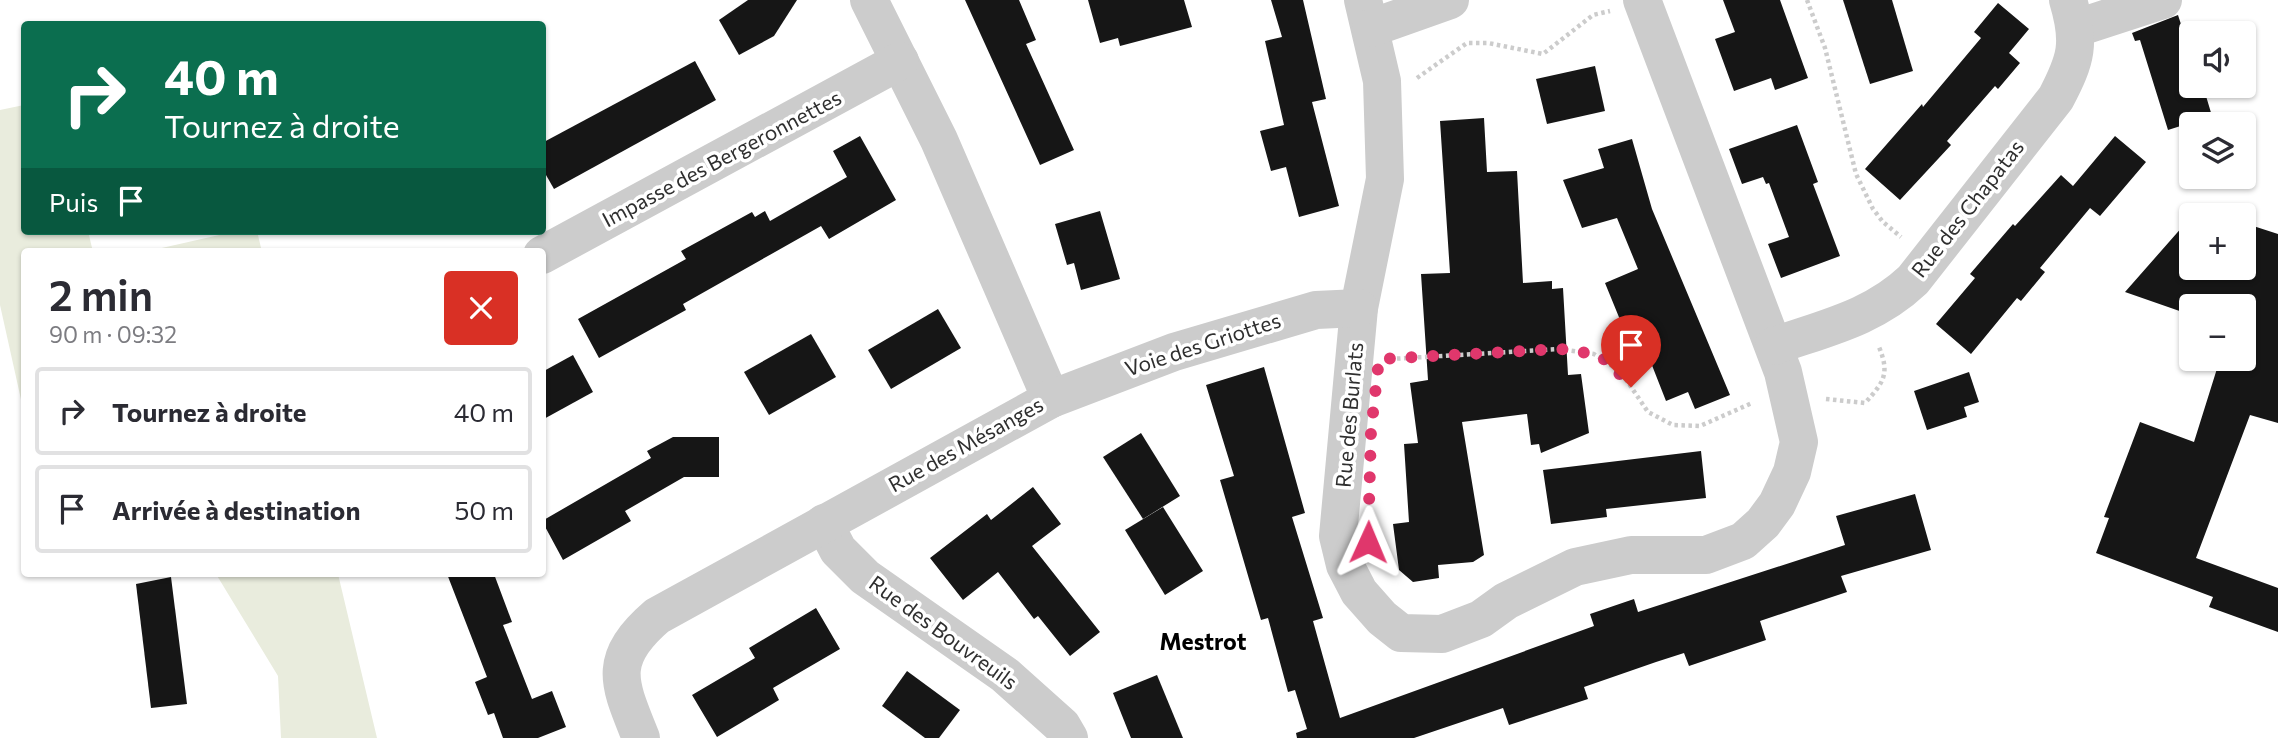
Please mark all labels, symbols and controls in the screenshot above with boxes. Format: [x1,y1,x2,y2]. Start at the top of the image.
map controls [2179,21,2256,371]
button: sound [2179,21,2256,98]
text: 40 m [164,45,279,105]
icon: right [49,49,140,140]
street label: Impasse des Bergeronnettes [598,84,845,231]
text: Tournez à droite [164,105,400,145]
button: layers [2179,112,2256,189]
street label: Rue des Chapatas [1905,134,2028,282]
icon: arrive [112,182,150,220]
text: Puis [49,186,98,217]
button: + [2179,203,2256,280]
text: 2 min [49,268,153,320]
button: close [444,271,518,345]
button: − [2179,294,2256,371]
street label: Voie des Griottes [1122,307,1283,380]
pin [1601,315,1661,387]
text: 90 m · 09:32 [49,320,177,348]
icon: arrive [1612,326,1650,364]
street label: Rue des Burlats [1330,341,1367,489]
street label: Rue des Mésanges [884,391,1047,497]
icon: right [53,392,91,430]
text: Tournez à droite [112,396,307,427]
text: 40 m [454,396,514,427]
icon: arrive [53,490,91,528]
text: Arrivée à destination [112,494,360,525]
text: 50 m [454,494,514,525]
position arrow [1331,505,1405,579]
street label: Rue des Bouvreuils [865,570,1023,694]
district label: Mestrot [1160,627,1247,655]

